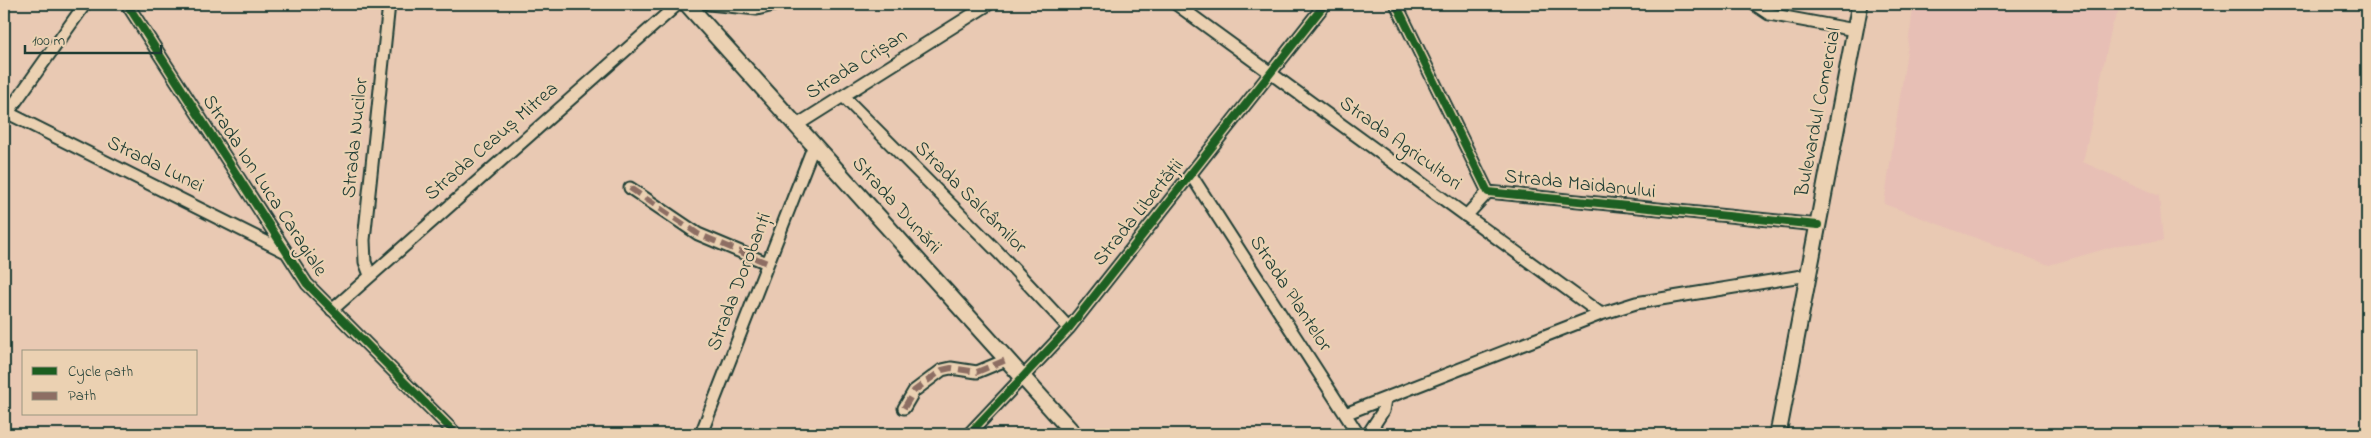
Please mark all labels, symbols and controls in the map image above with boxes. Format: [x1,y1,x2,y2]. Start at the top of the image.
scale bar [25,22,161,54]
street label: Strada Crișan [800,22,914,108]
street label: Bulevardul Comercial [1788,25,1850,200]
text: 100 m [32,30,65,52]
street label: Strada Nucilor [335,76,377,200]
street label: Strada Ceauș Mitrea [419,76,565,208]
street label: Strada Ion Luca Caragiale [193,89,334,283]
street label: Strada Agricultori [1332,90,1467,199]
street label: Strada Lunei [102,129,208,201]
street label: Strada Salcâmilor [907,135,1034,262]
street label: Strada Dunării [844,151,948,261]
street label: Strada Libertății [1086,153,1192,273]
street label: Strada Maidanului [1503,163,1657,207]
street label: Strada Dorobanți [700,209,780,355]
street label: Strada Plantelor [1241,230,1339,359]
legend [22,350,198,416]
text: Cycle path [68,361,133,384]
text: Path [68,385,96,407]

